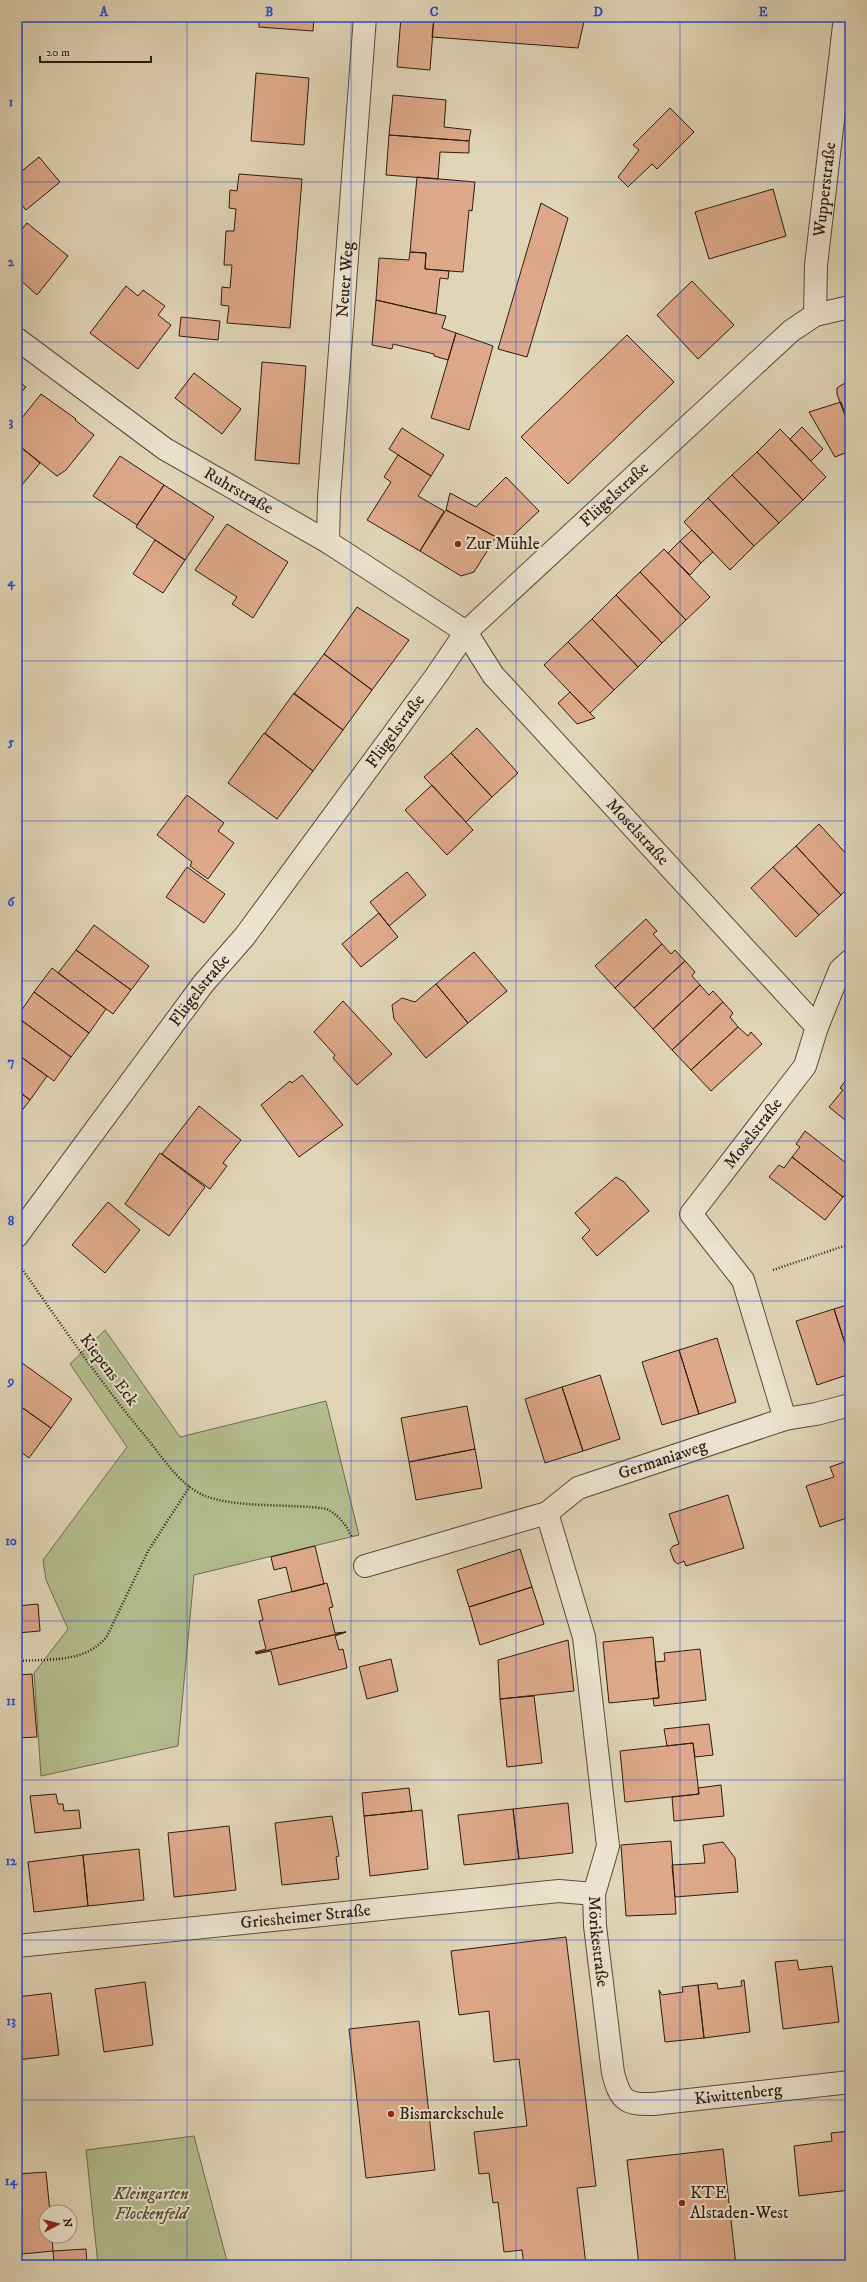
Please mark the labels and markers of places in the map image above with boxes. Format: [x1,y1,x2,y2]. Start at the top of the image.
place label: Zur Mühle [466,533,540,555]
marker: Zur Mühle [453,539,463,549]
place label: Bismarckschule [399,2103,504,2125]
marker: Bismarckschule [386,2109,396,2119]
place label: KTE Alstaden-West [690,2182,789,2224]
marker: KTE Alstaden-West [677,2198,687,2208]

